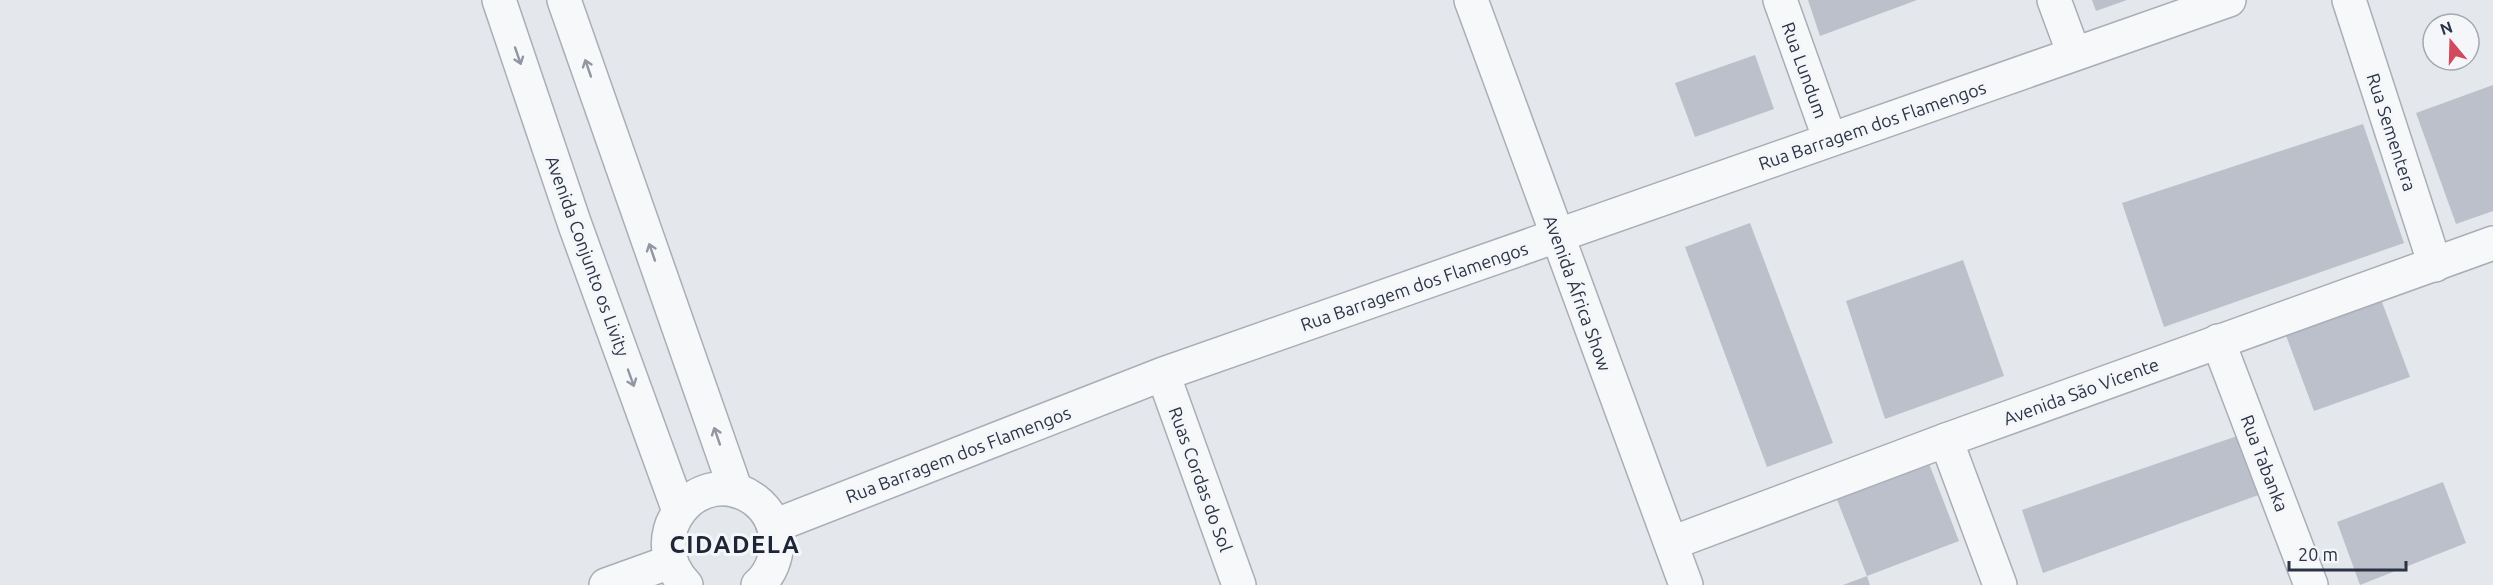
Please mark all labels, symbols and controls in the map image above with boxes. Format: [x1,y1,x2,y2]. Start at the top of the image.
north arrow [2421,12,2481,72]
text: N [2438,17,2455,38]
street label: Rua Lundum [1778,19,1832,121]
one-way arrow [513,46,524,64]
one-way arrow [581,59,592,78]
street label: Rua Sementera [2363,70,2421,194]
street label: Rua Barragem dos Flamengos [1756,77,1989,173]
street label: Avenida Conjunto os Livity [542,153,634,359]
street label: Avenida África Show [1540,212,1616,374]
street label: Rua Barragem dos Flamengos [1298,238,1531,334]
one-way arrow [646,243,657,262]
street label: Avenida São Vicente [2001,354,2161,428]
one-way arrow [626,368,637,387]
street label: Rua Barragem dos Flamengos [843,402,1073,506]
street label: Ruas Cordas do Sol [1166,404,1237,554]
street label: Rua Tabanka [2237,412,2293,514]
one-way arrow [710,427,721,446]
district label: CIDADELA [670,531,801,558]
scale bar [2289,534,2406,572]
text: 20 m [2298,544,2338,564]

